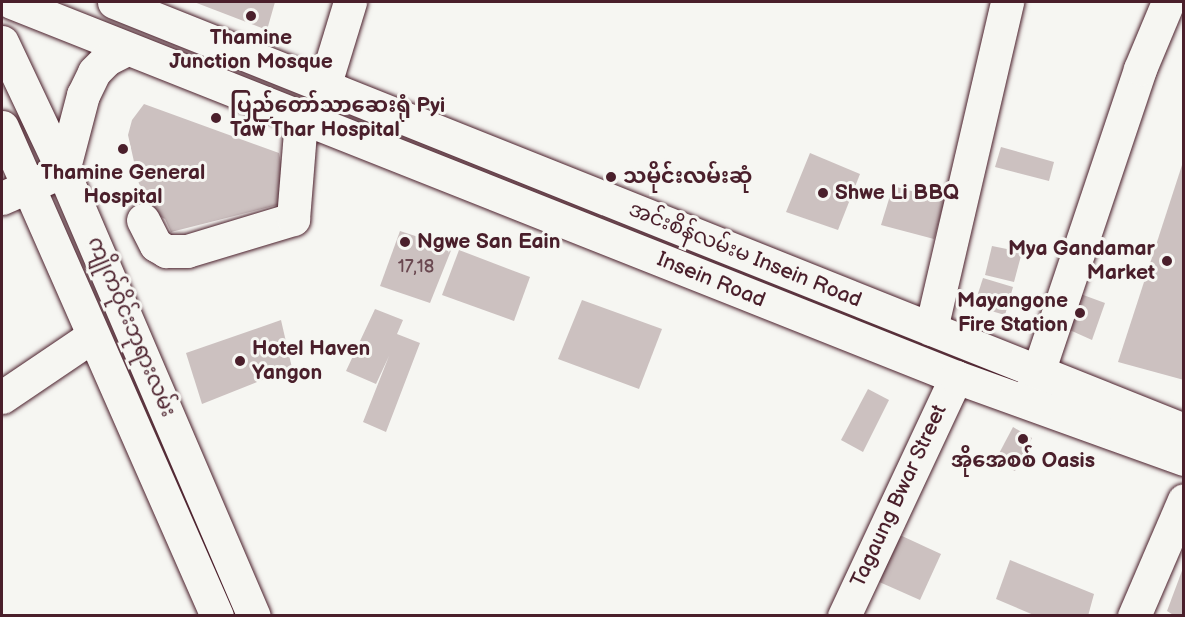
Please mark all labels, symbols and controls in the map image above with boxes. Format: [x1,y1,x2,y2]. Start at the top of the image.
marker: Thamine Junction Mosque [244,9,258,23]
place label: Thamine Junction Mosque [169,25,333,75]
place label: ပြည်တော်သာဆေးရုံ Pyi Taw Thar Hospital [230,93,445,143]
marker: ပြည်တော်သာဆေးရုံ Pyi Taw Thar Hospital [207,109,225,127]
marker: Thamine General Hospital [114,140,132,158]
place label: Thamine General Hospital [41,160,205,210]
place label: သမိုင်းလမ်းဆုံ [623,164,752,190]
marker: သမိုင်းလမ်းဆုံ [604,170,618,184]
place label: Shwe Li BBQ [835,180,959,206]
marker: Shwe Li BBQ [816,186,830,200]
street label: အင်းစိန်လမ်းမ Insein Road [625,197,865,313]
place label: Ngwe San Eain [417,229,560,255]
street label: ကျိုက်ဝိုင်းဘုရားလမ်း [82,233,180,421]
marker: Ngwe San Eain [398,235,412,249]
place label: Mya Gandamar Market [1008,236,1155,286]
street label: Insein Road [653,247,769,313]
marker: Mya Gandamar Market [1160,254,1174,268]
house number: 17,18 [398,256,434,278]
place label: Mayangone Fire Station [957,288,1068,338]
marker: Mayangone Fire Station [1073,306,1087,320]
place label: Hotel Haven Yangon [252,336,370,386]
marker: Hotel Haven Yangon [233,354,247,368]
street label: Tagaung Bwar Street [846,401,952,591]
marker: အိုအေစစ် Oasis [1016,432,1030,446]
place label: အိုအေစစ် Oasis [951,448,1095,474]

